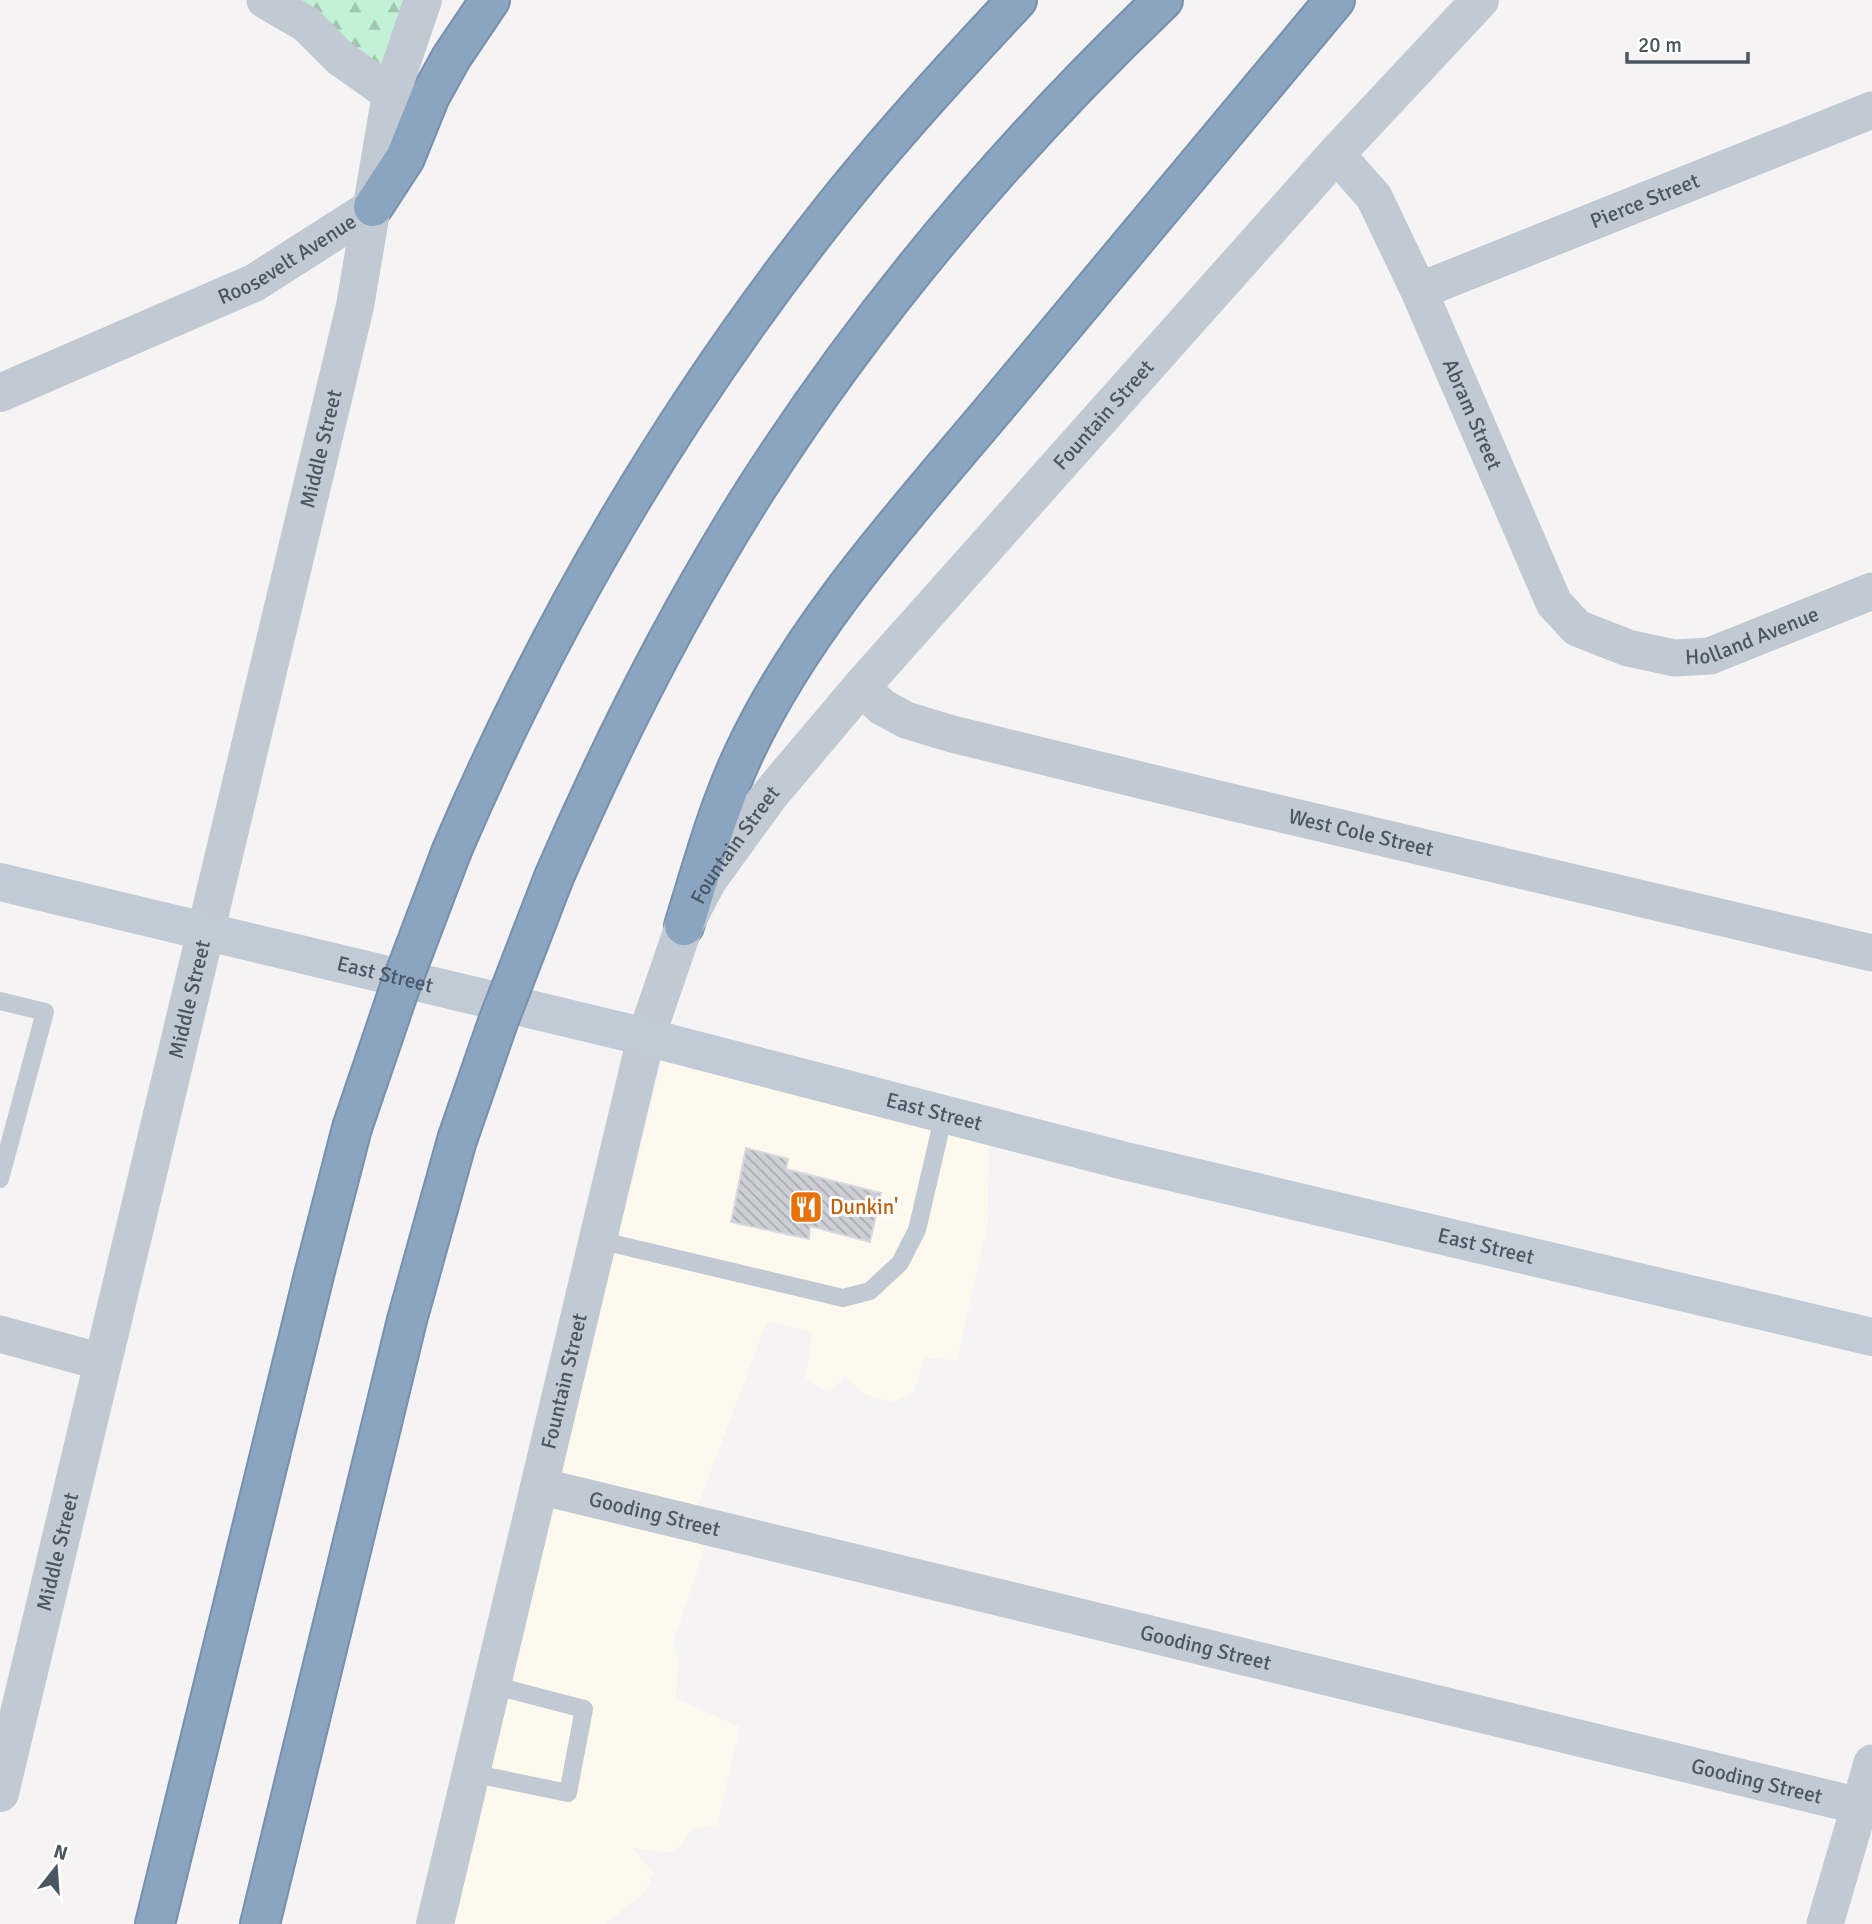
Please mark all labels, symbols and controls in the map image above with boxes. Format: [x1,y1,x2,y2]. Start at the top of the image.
scale bar [1627,21,1748,65]
text: 20 m [1638,32,1682,58]
street label: Pierce Street [1586,167,1703,234]
street label: Roosevelt Avenue [214,208,361,310]
street label: Fountain Street [1048,354,1159,475]
street label: Abram Street [1437,355,1508,474]
street label: Middle Street [294,387,348,511]
street label: Holland Avenue [1684,601,1822,670]
street label: Fountain Street [685,780,785,909]
street label: West Cole Street [1286,803,1436,862]
street label: Middle Street [163,938,216,1061]
street label: East Street [334,950,436,999]
street label: East Street [883,1087,985,1137]
restaurant icon: Dunkin' [787,1188,825,1226]
place label: Dunkin' [830,1194,898,1220]
street label: East Street [1435,1222,1537,1270]
street label: Fountain Street [535,1311,593,1452]
street label: Gooding Street [586,1486,723,1542]
street label: Middle Street [31,1490,84,1614]
street label: Gooding Street [1137,1619,1274,1676]
street label: Gooding Street [1689,1753,1825,1809]
north arrow [21,1833,91,1903]
text: N [51,1839,71,1866]

